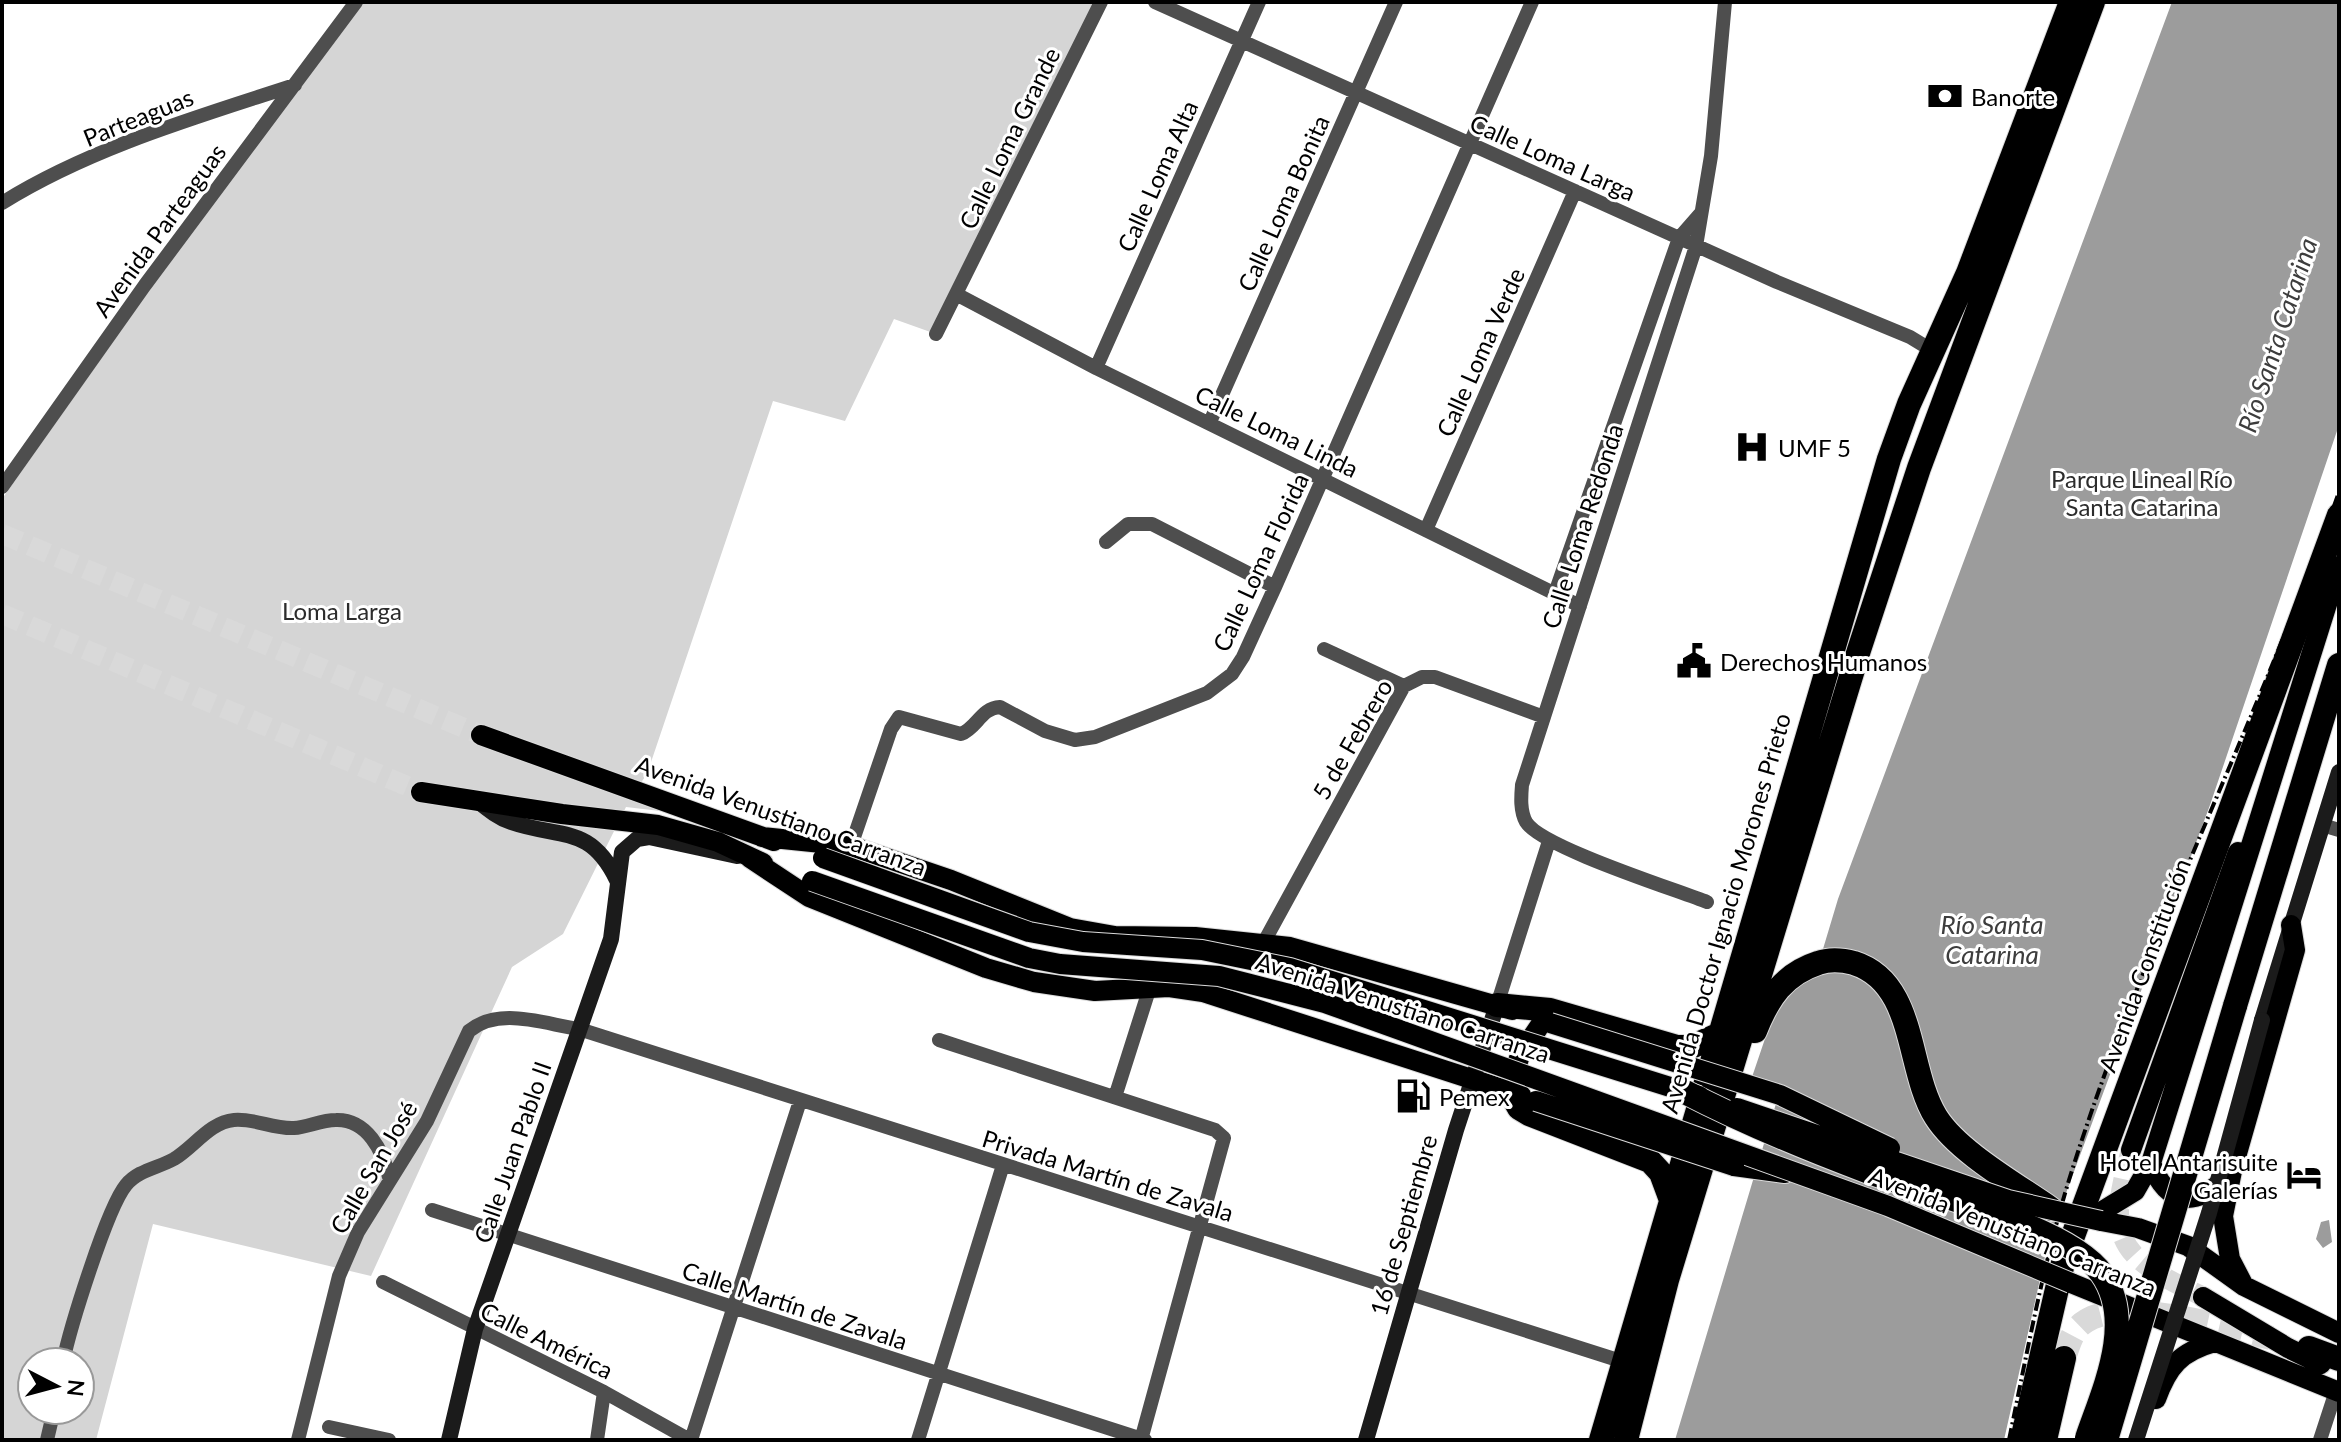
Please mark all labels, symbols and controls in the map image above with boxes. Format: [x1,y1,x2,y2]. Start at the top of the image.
street label: Calle Loma Grande [953,43,1065,233]
bank icon: Banorte [1926,77,1964,115]
street label: Parteaguas [79,82,197,152]
place label: Banorte [1971,82,2055,111]
street label: Calle Loma Alta [1111,96,1203,256]
street label: Calle Loma Larga [1466,108,1640,206]
street label: Calle Loma Bonita [1231,110,1335,296]
street label: Avenida Parteaguas [87,138,231,322]
water label: Río Santa Catarina [2230,234,2324,436]
street label: Calle Loma Verde [1430,263,1530,441]
street label: Calle Loma Linda [1191,379,1363,483]
street label: Calle Loma Redonda [1535,420,1629,632]
hospital icon: UMF 5 [1733,428,1771,466]
place label: UMF 5 [1778,433,1851,462]
park label: Parque Lineal Río Santa Catarina [2051,464,2233,521]
street label: Calle Loma Florida [1206,468,1314,656]
park label: Loma Larga [282,596,402,625]
public building icon: Derechos Humanos [1675,642,1713,680]
place label: Derechos Humanos [1720,647,1927,676]
street label: 5 de Febrero [1306,674,1398,804]
street label: Avenida Doctor Ignacio Morones Prieto [1654,710,1796,1116]
street label: Avenida Venustiano Carranza [632,749,930,881]
street label: Avenida Constitución [2092,854,2196,1076]
water label: Río Santa Catarina [1941,908,2043,970]
street label: Avenida Venustiano Carranza [1252,946,1554,1068]
street label: Calle Juan Pablo II [467,1057,557,1247]
fuel station icon: Pemex [1394,1077,1432,1115]
place label: Pemex [1439,1082,1510,1111]
street label: Calle San José [323,1096,423,1238]
street label: Privada Martín de Zavala [979,1123,1237,1227]
street label: 16 de Septiembre [1363,1131,1443,1319]
place label: Hotel Antarisuite Galerías [2099,1147,2278,1204]
hotel icon: Hotel Antarisuite Galerías [2285,1156,2323,1194]
street label: Avenida Venustiano Carranza [1865,1160,2161,1302]
street label: Calle Martín de Zavala [679,1255,911,1355]
street label: Calle América [476,1295,618,1385]
north arrow [16,1346,96,1426]
text: N [62,1378,91,1398]

